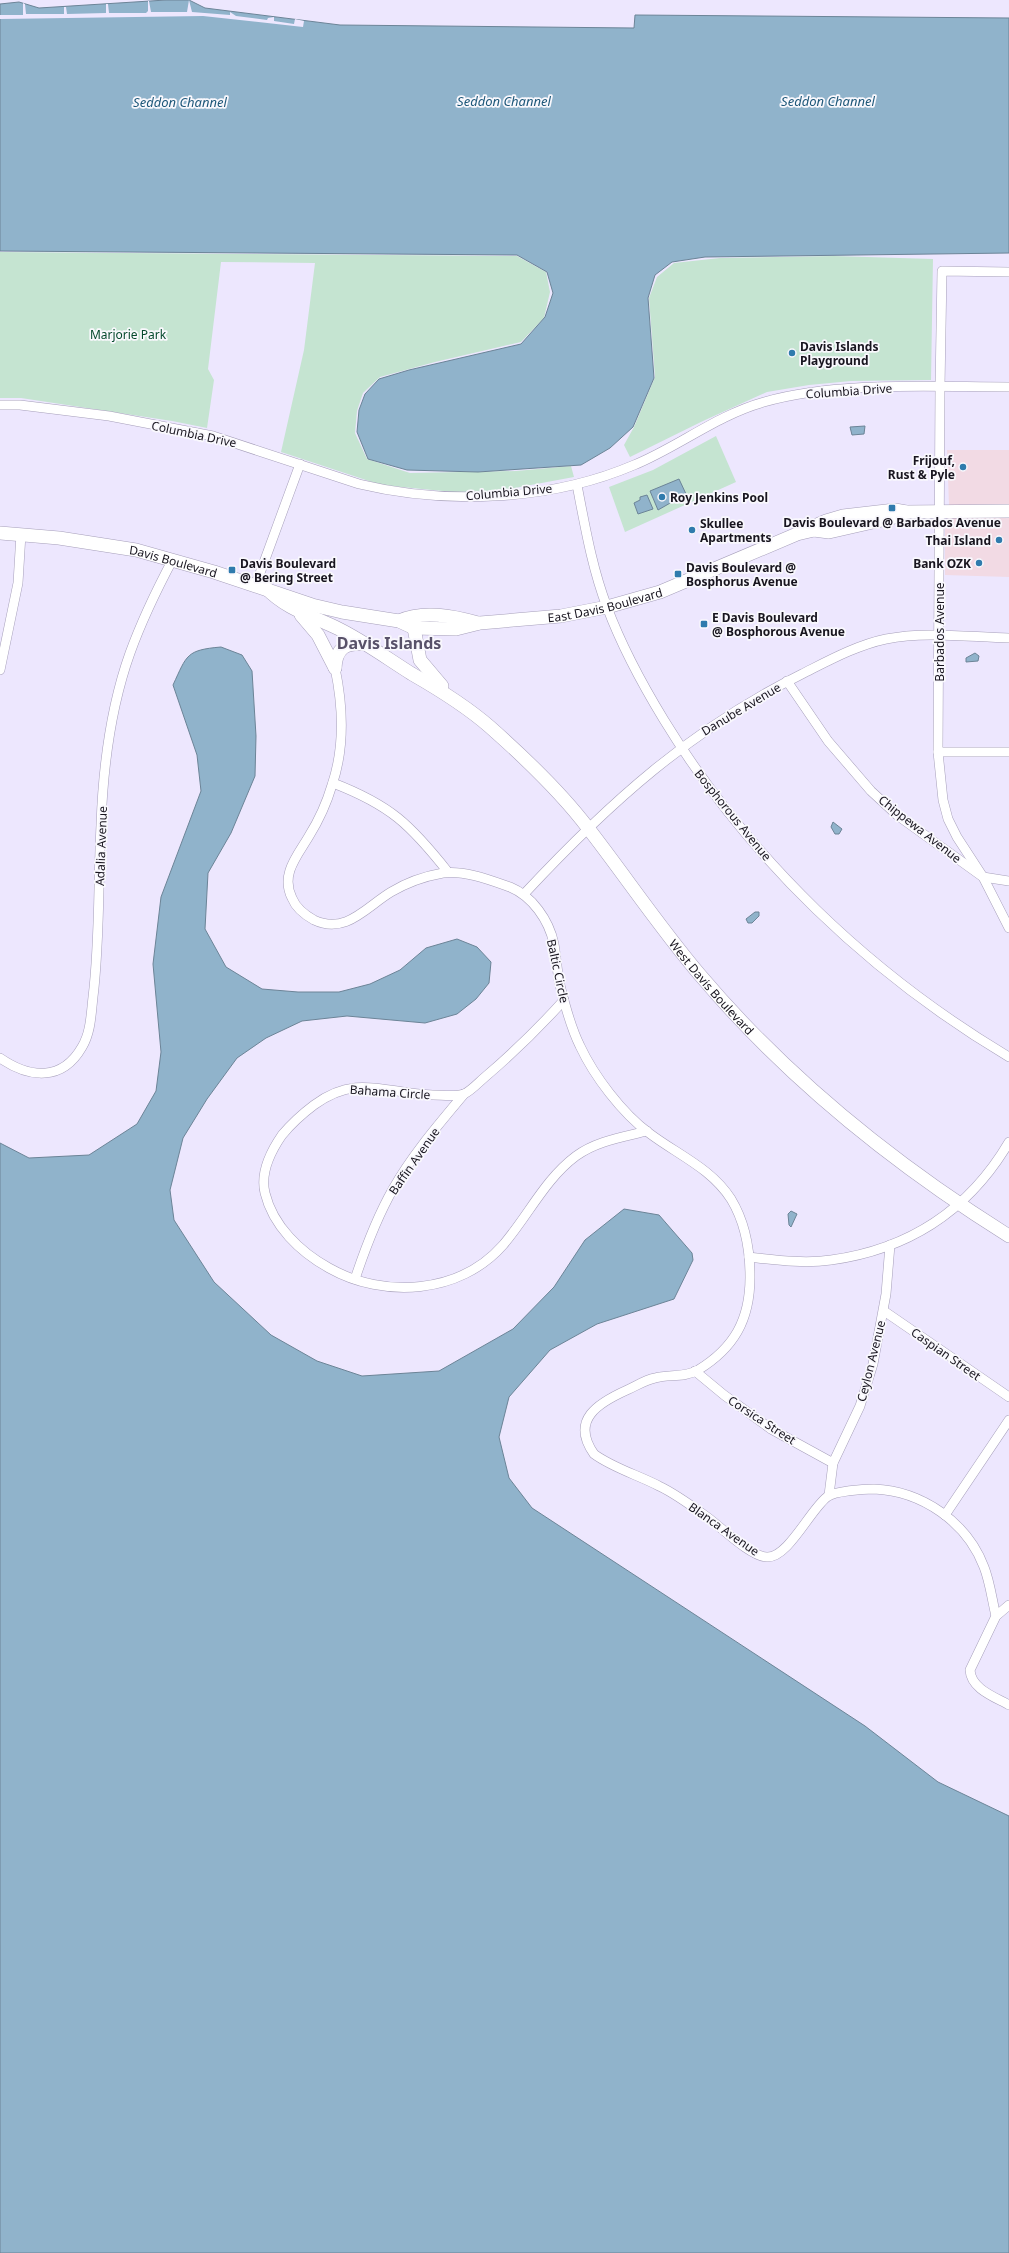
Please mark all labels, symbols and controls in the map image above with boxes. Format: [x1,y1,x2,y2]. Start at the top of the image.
water label: Seddon Channel [457,92,552,110]
water label: Seddon Channel [781,92,876,110]
water label: Seddon Channel [133,93,228,111]
park label: Marjorie Park [90,326,167,343]
place label: Davis Islands Playground [800,338,878,369]
marker: Davis Islands Playground [787,348,797,358]
street label: Columbia Drive [805,379,893,402]
street label: Columbia Drive [150,417,238,451]
place label: Frijouf, Rust & Pyle [888,452,955,483]
marker: Frijouf, Rust & Pyle [958,462,968,472]
street label: Columbia Drive [465,480,553,504]
place label: Roy Jenkins Pool [670,489,768,506]
marker: Roy Jenkins Pool [657,492,667,502]
marker: Davis Boulevard @ Barbados Avenue [887,503,897,513]
place label: Davis Boulevard @ Barbados Avenue [783,514,1001,531]
place label: Skullee Apartments [700,515,772,546]
marker: Skullee Apartments [687,525,697,535]
place label: Thai Island [926,532,991,549]
marker: Thai Island [994,535,1004,545]
street label: Davis Boulevard [128,541,219,581]
place label: Davis Boulevard @ Bering Street [240,555,336,586]
place label: Bank OZK [913,555,971,572]
marker: Bank OZK [974,558,984,568]
place label: Davis Boulevard @ Bosphorus Avenue [686,559,798,590]
marker: Davis Boulevard @ Bering Street [227,565,237,575]
marker: Davis Boulevard @ Bosphorus Avenue [673,569,683,579]
street label: Barbados Avenue [931,582,948,682]
street label: East Davis Boulevard [547,583,664,626]
place label: E Davis Boulevard @ Bosphorous Avenue [712,609,845,640]
marker: E Davis Boulevard @ Bosphorous Avenue [699,619,709,629]
district label: Davis Islands [337,632,441,654]
street label: Danube Avenue [698,678,784,739]
street label: Bosphorous Avenue [691,766,775,865]
street label: Chippewa Avenue [875,791,965,867]
street label: Adalia Avenue [91,806,111,886]
street label: West Davis Boulevard [666,935,758,1038]
street label: Baltic Circle [543,937,573,1005]
street label: Bahama Circle [349,1081,431,1103]
street label: Baffin Avenue [385,1124,444,1198]
street label: Ceylon Avenue [853,1318,889,1403]
street label: Caspian Street [908,1324,985,1385]
street label: Corsica Street [725,1392,800,1449]
street label: Blanca Avenue [685,1498,763,1560]

